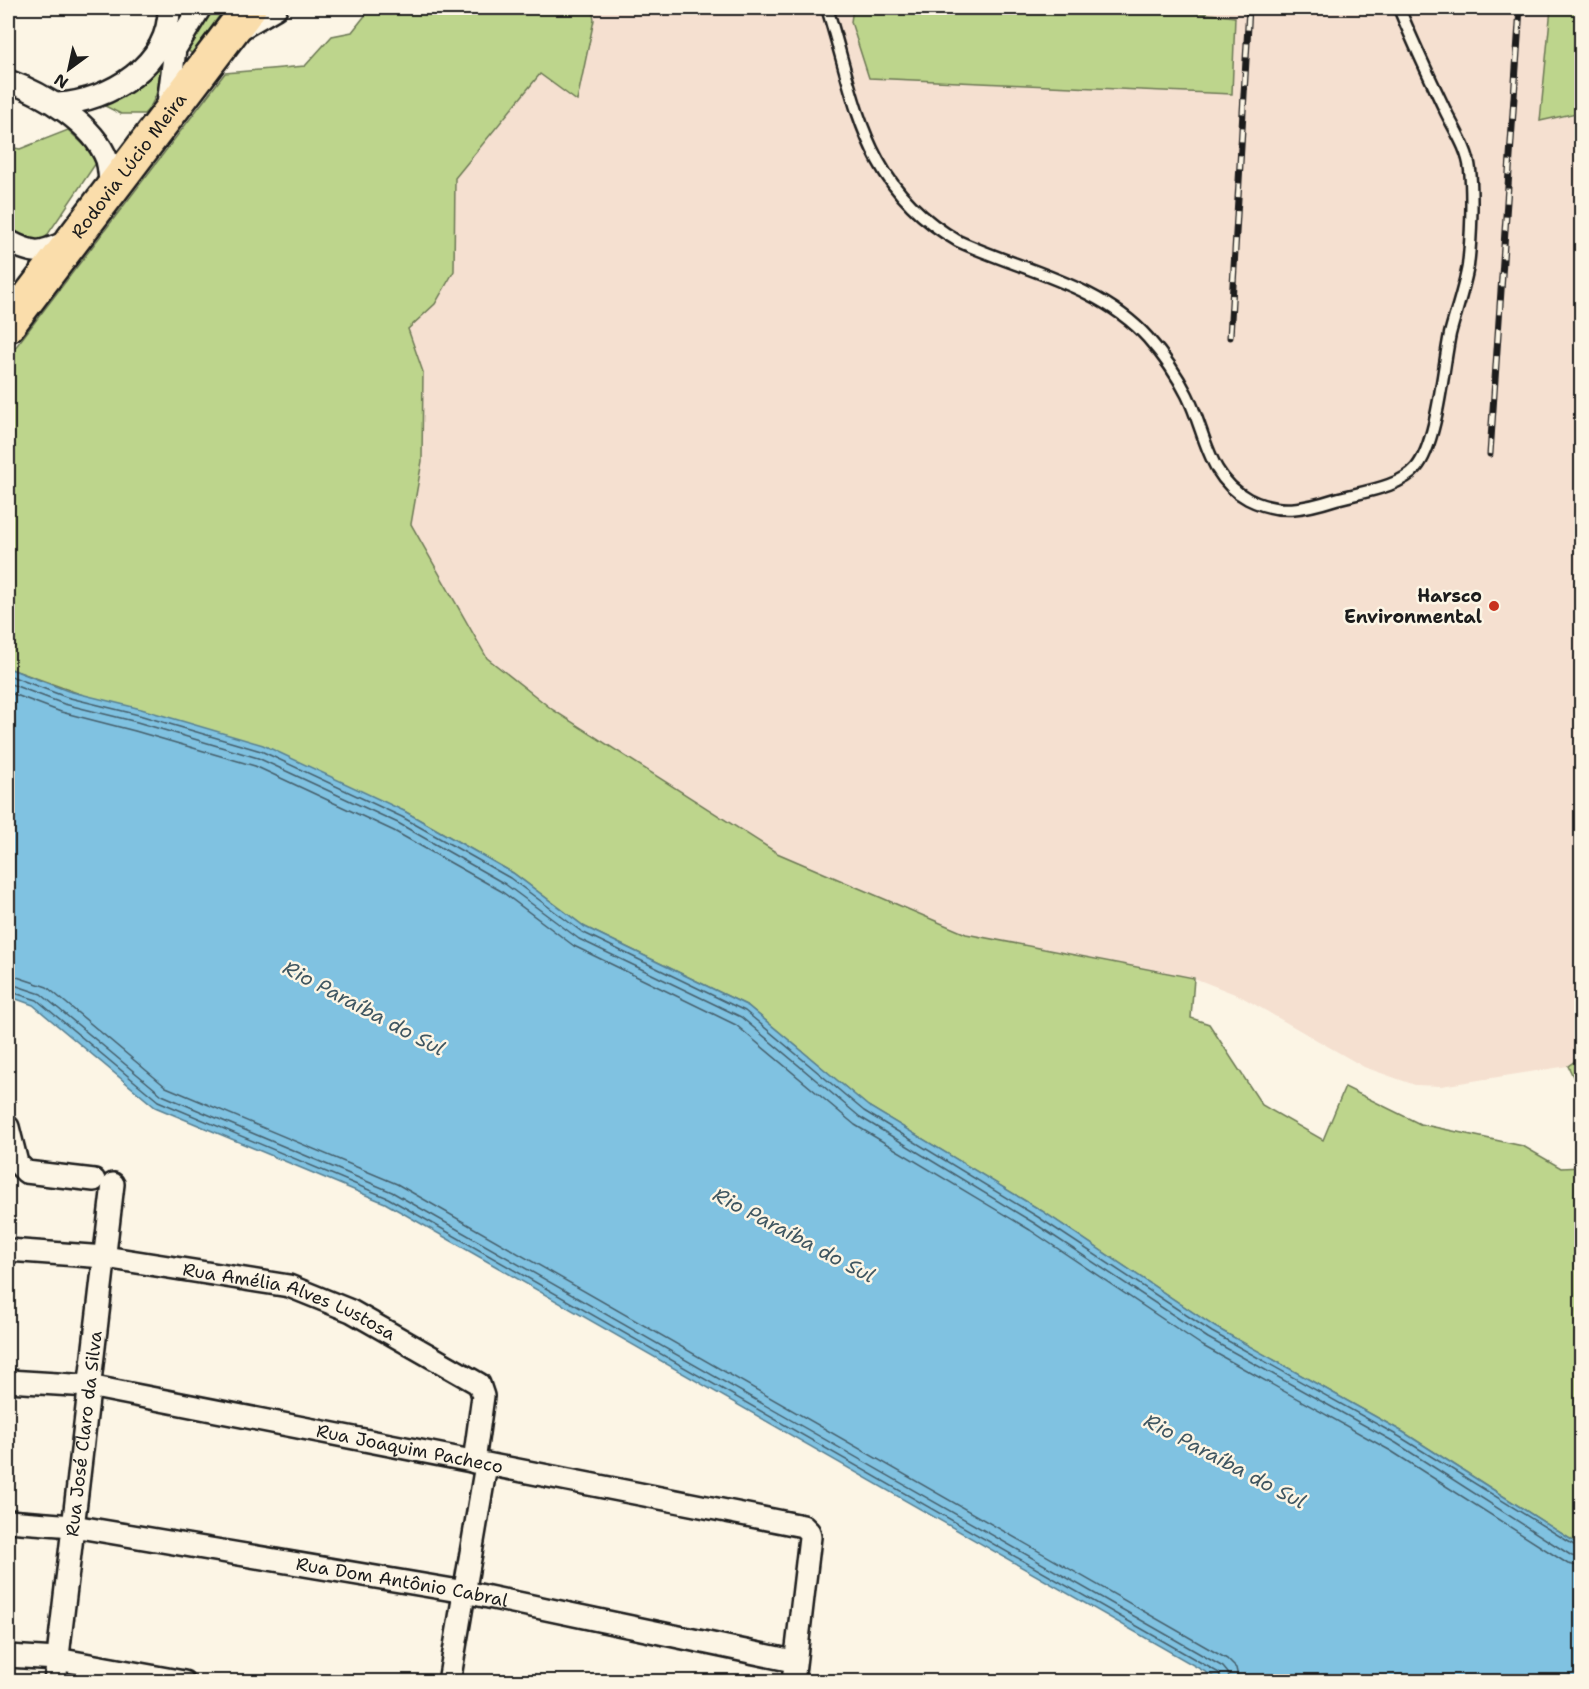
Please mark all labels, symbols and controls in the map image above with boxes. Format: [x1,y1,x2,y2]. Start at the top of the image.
north arrow [39,39,99,99]
text: N [50,69,72,93]
street label: Rodovia Lúcio Meira [66,88,192,243]
place label: Harsco Environmental [1344,584,1482,629]
marker: Harsco Environmental [1487,599,1501,613]
water label: Rio Paraíba do Sul [279,954,449,1062]
water label: Rio Paraíba do Sul [709,1181,879,1289]
street label: Rua Amélia Alves Lustosa [181,1257,400,1346]
street label: Rua José Claro da Silva [60,1329,108,1538]
water label: Rio Paraíba do Sul [1140,1407,1310,1515]
street label: Rua Joaquim Pacheco [314,1419,505,1479]
street label: Rua Dom Antônio Cabral [294,1552,511,1613]

